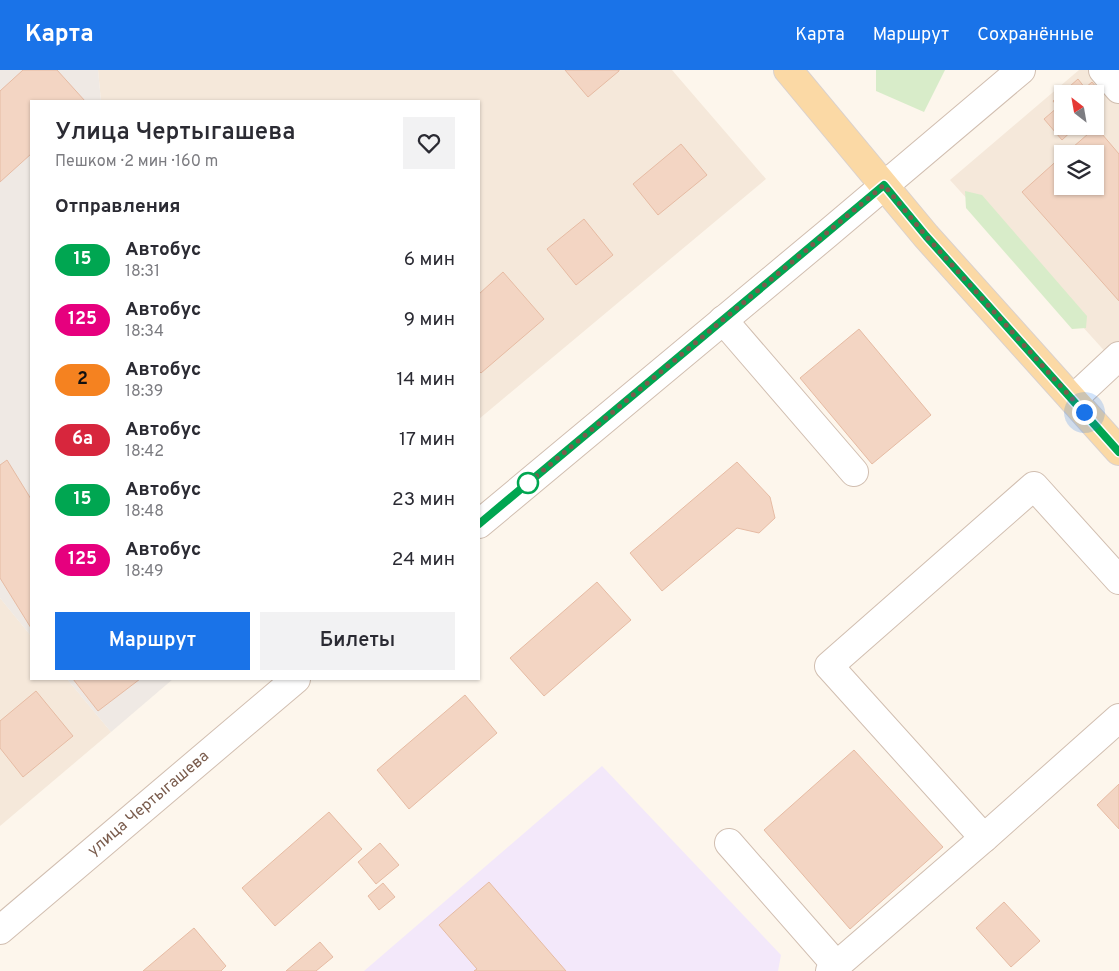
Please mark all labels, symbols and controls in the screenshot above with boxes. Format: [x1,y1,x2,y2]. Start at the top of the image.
text: Карта [25,20,94,50]
text: Карта [795,24,845,47]
text: Маршрут [873,24,949,47]
text: Сохранённые [977,24,1094,47]
north arrow [1054,85,1104,135]
map controls [1054,85,1104,195]
button: heart [403,117,455,169]
text: Улица Чертыгашева [55,118,295,148]
button: layers [1054,145,1104,195]
text: Пешком · 2 мин · 160 m [55,152,218,172]
text: Отправления [55,195,181,219]
text: Автобус [125,238,201,262]
text: 15 [73,248,92,271]
text: 6 мин [404,248,455,272]
text: 18:31 [125,262,160,282]
text: Автобус [125,298,201,322]
text: 125 [68,308,97,331]
text: 9 мин [404,308,455,332]
text: 18:34 [125,322,164,342]
text: Автобус [125,358,201,382]
text: 2 [77,368,88,391]
text: 14 мин [397,368,455,392]
text: 18:39 [125,382,163,402]
your location [1072,400,1097,425]
text: Автобус [125,418,201,442]
text: 6а [72,428,93,451]
text: 17 мин [399,428,455,452]
text: 18:42 [125,442,164,462]
unlabelled marker [517,472,539,494]
text: Автобус [125,478,201,502]
text: 15 [73,488,92,511]
text: 23 мин [392,488,455,512]
text: 18:48 [125,502,164,522]
text: Автобус [125,538,201,562]
text: 125 [68,548,97,571]
text: 24 мин [392,548,455,572]
text: 18:49 [125,562,164,582]
button: Маршрут [55,612,250,670]
button: Билеты [260,612,455,670]
street label: улица Чертыгашева [84,747,214,861]

